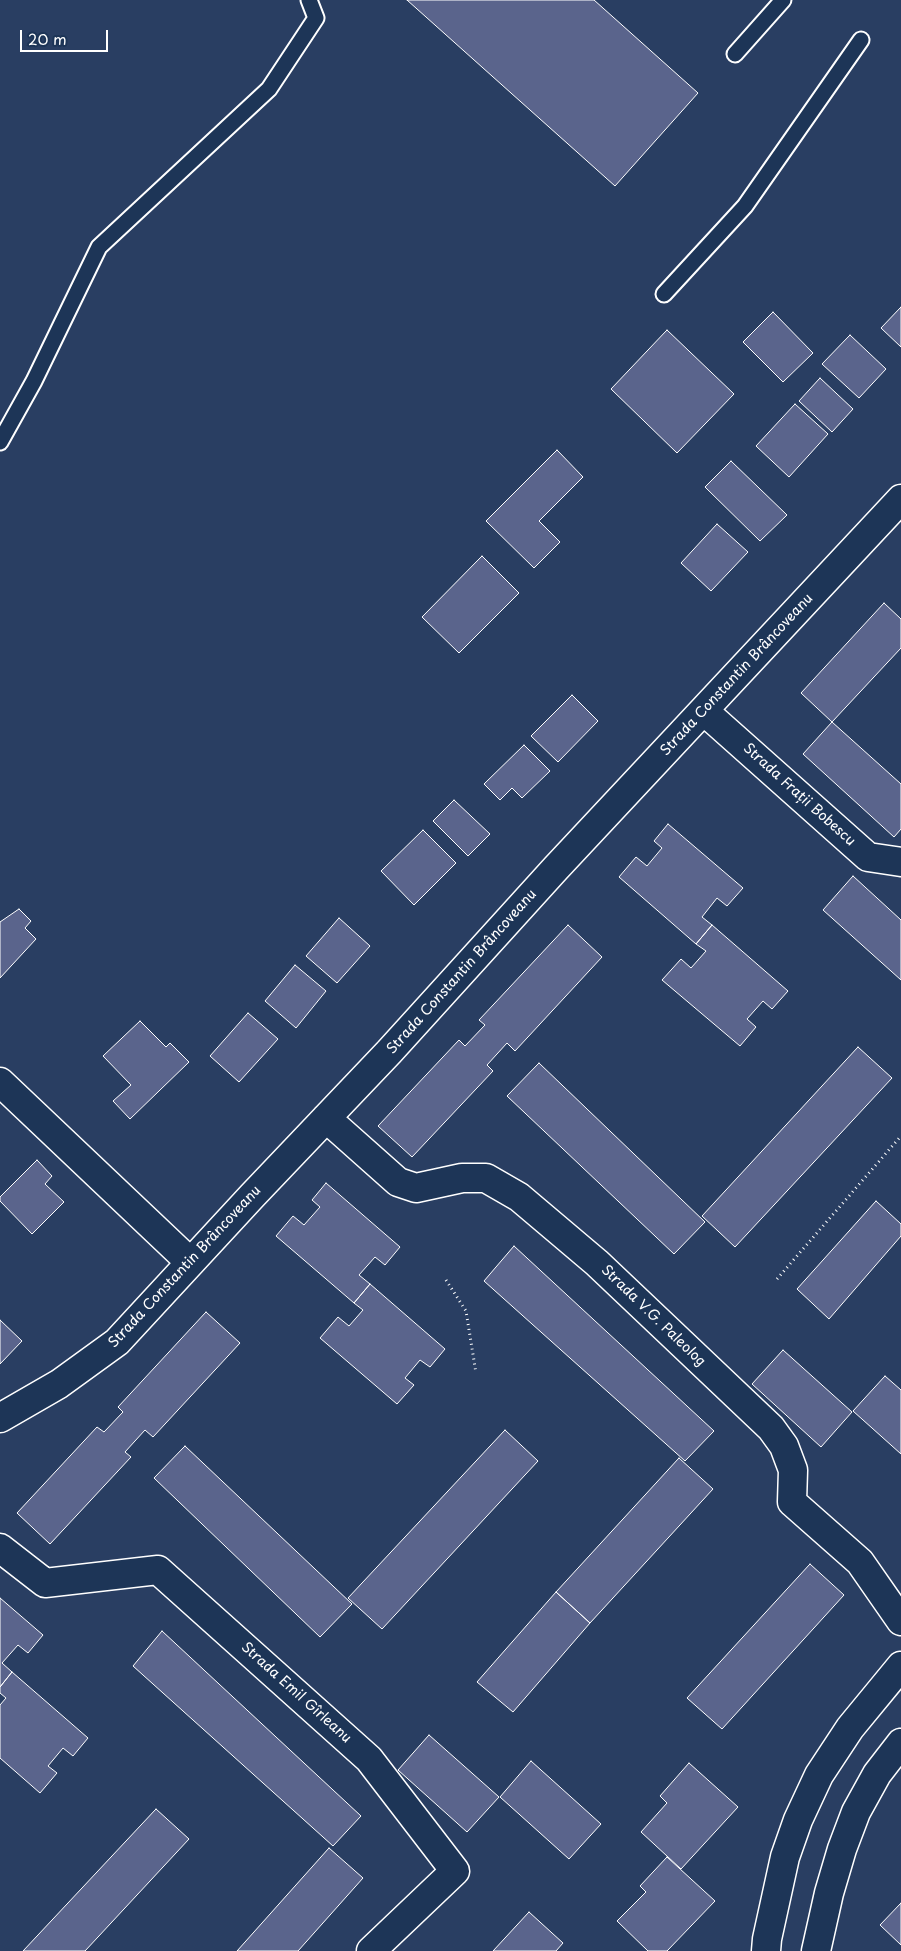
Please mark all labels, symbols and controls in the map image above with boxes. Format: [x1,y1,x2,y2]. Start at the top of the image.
scale bar [22,20,110,52]
text: 20 m [28,27,67,50]
street label: Strada Constantin Brâncoveanu [657,590,817,760]
street label: Strada Frații Bobescu [739,740,859,850]
street label: Strada Constantin Brâncoveanu [384,886,540,1058]
street label: Strada Constantin Brâncoveanu [105,1182,265,1352]
street label: Strada V.G. Paleolog [597,1262,709,1370]
street label: Strada Emil Gîrleanu [238,1639,354,1747]

